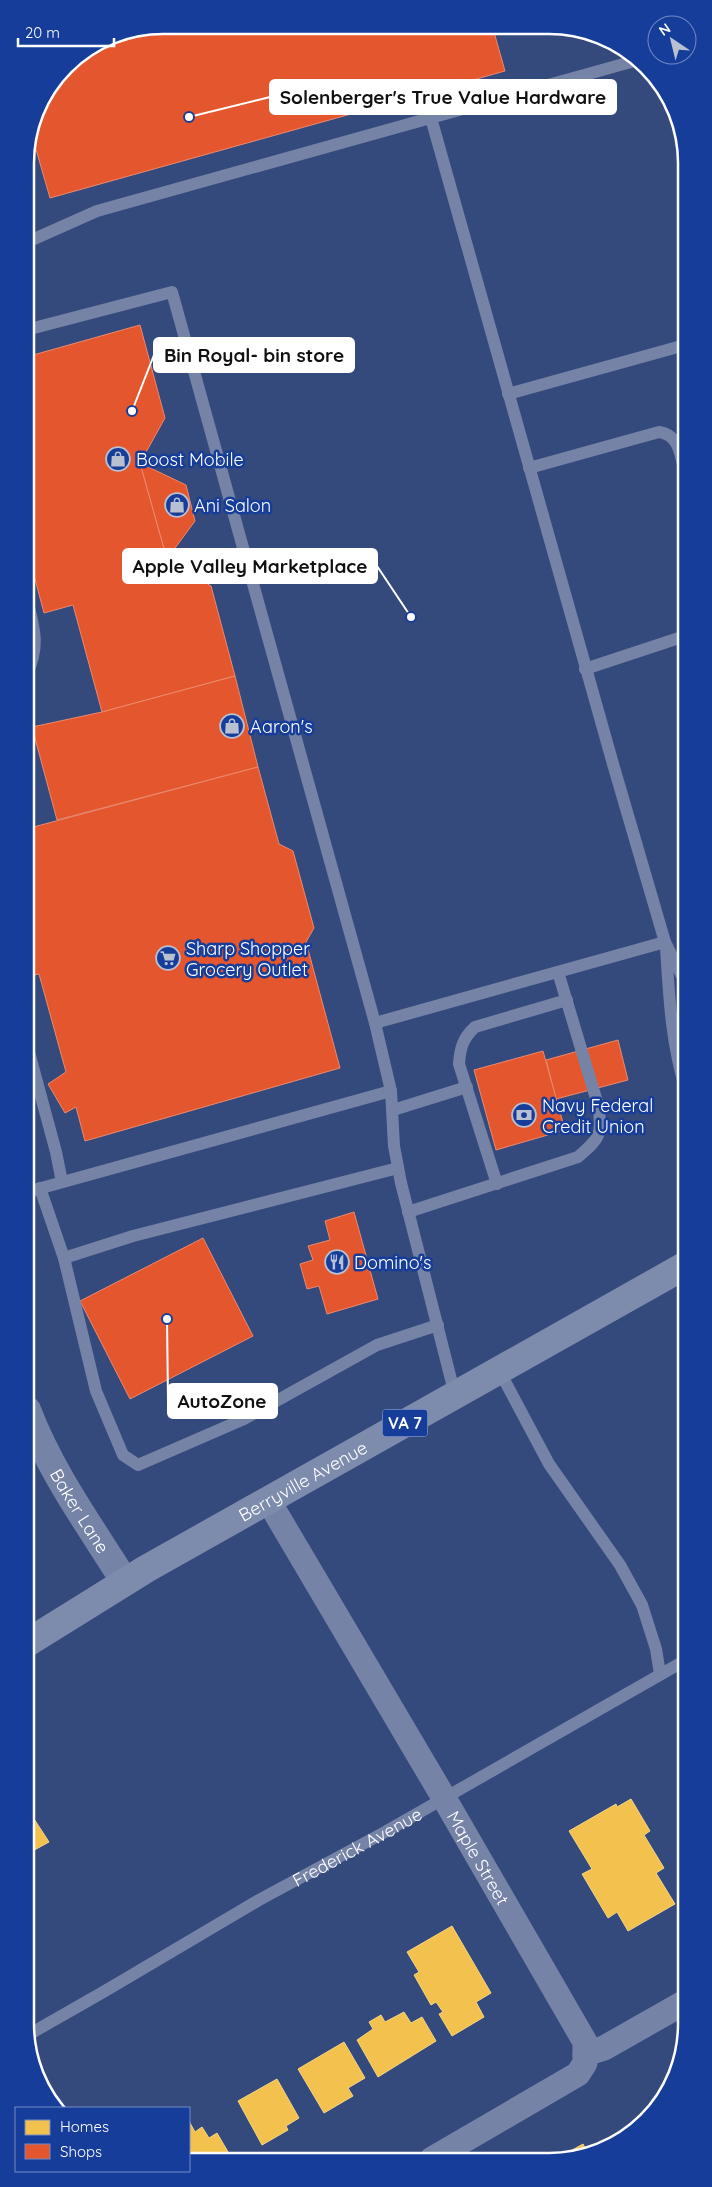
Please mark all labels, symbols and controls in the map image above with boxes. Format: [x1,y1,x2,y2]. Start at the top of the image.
scale bar [18,15,114,47]
north arrow [647,15,697,65]
text: N [655,19,674,40]
text: 20 m [25,23,60,42]
callout: Solenberger's True Value Hardware [270,80,616,114]
text: Solenberger's True Value Hardware [280,85,606,109]
callout: Bin Royal- bin store [154,338,354,372]
text: Bin Royal- bin store [164,343,344,367]
shop icon: Boost Mobile [105,446,131,472]
place label: Boost Mobile [136,448,244,471]
shop icon: Ani Salon [164,492,190,518]
place label: Ani Salon [194,494,271,517]
callout: Apple Valley Marketplace [123,549,377,583]
text: Apple Valley Marketplace [133,554,367,578]
shop icon: Aaron's [219,713,245,739]
place label: Aaron's [250,715,313,738]
place label: Sharp Shopper Grocery Outlet [186,937,310,981]
supermarket icon: Sharp Shopper Grocery Outlet [155,945,181,971]
place label: Navy Federal Credit Union [542,1094,653,1138]
bank icon: Navy Federal Credit Union [511,1102,537,1128]
restaurant icon: Domino's [324,1249,350,1275]
place label: Domino's [354,1251,431,1274]
callout: AutoZone [168,1384,277,1418]
text: AutoZone [177,1389,267,1413]
road number: VA 7 [382,1410,428,1436]
street label: Berryville Avenue [234,1435,371,1526]
street label: Baker Lane [45,1464,115,1557]
street label: Frederick Avenue [288,1802,426,1891]
street label: Maple Street [442,1806,515,1909]
legend [15,2107,190,2172]
text: Homes [60,2117,109,2136]
text: Shops [60,2142,102,2161]

